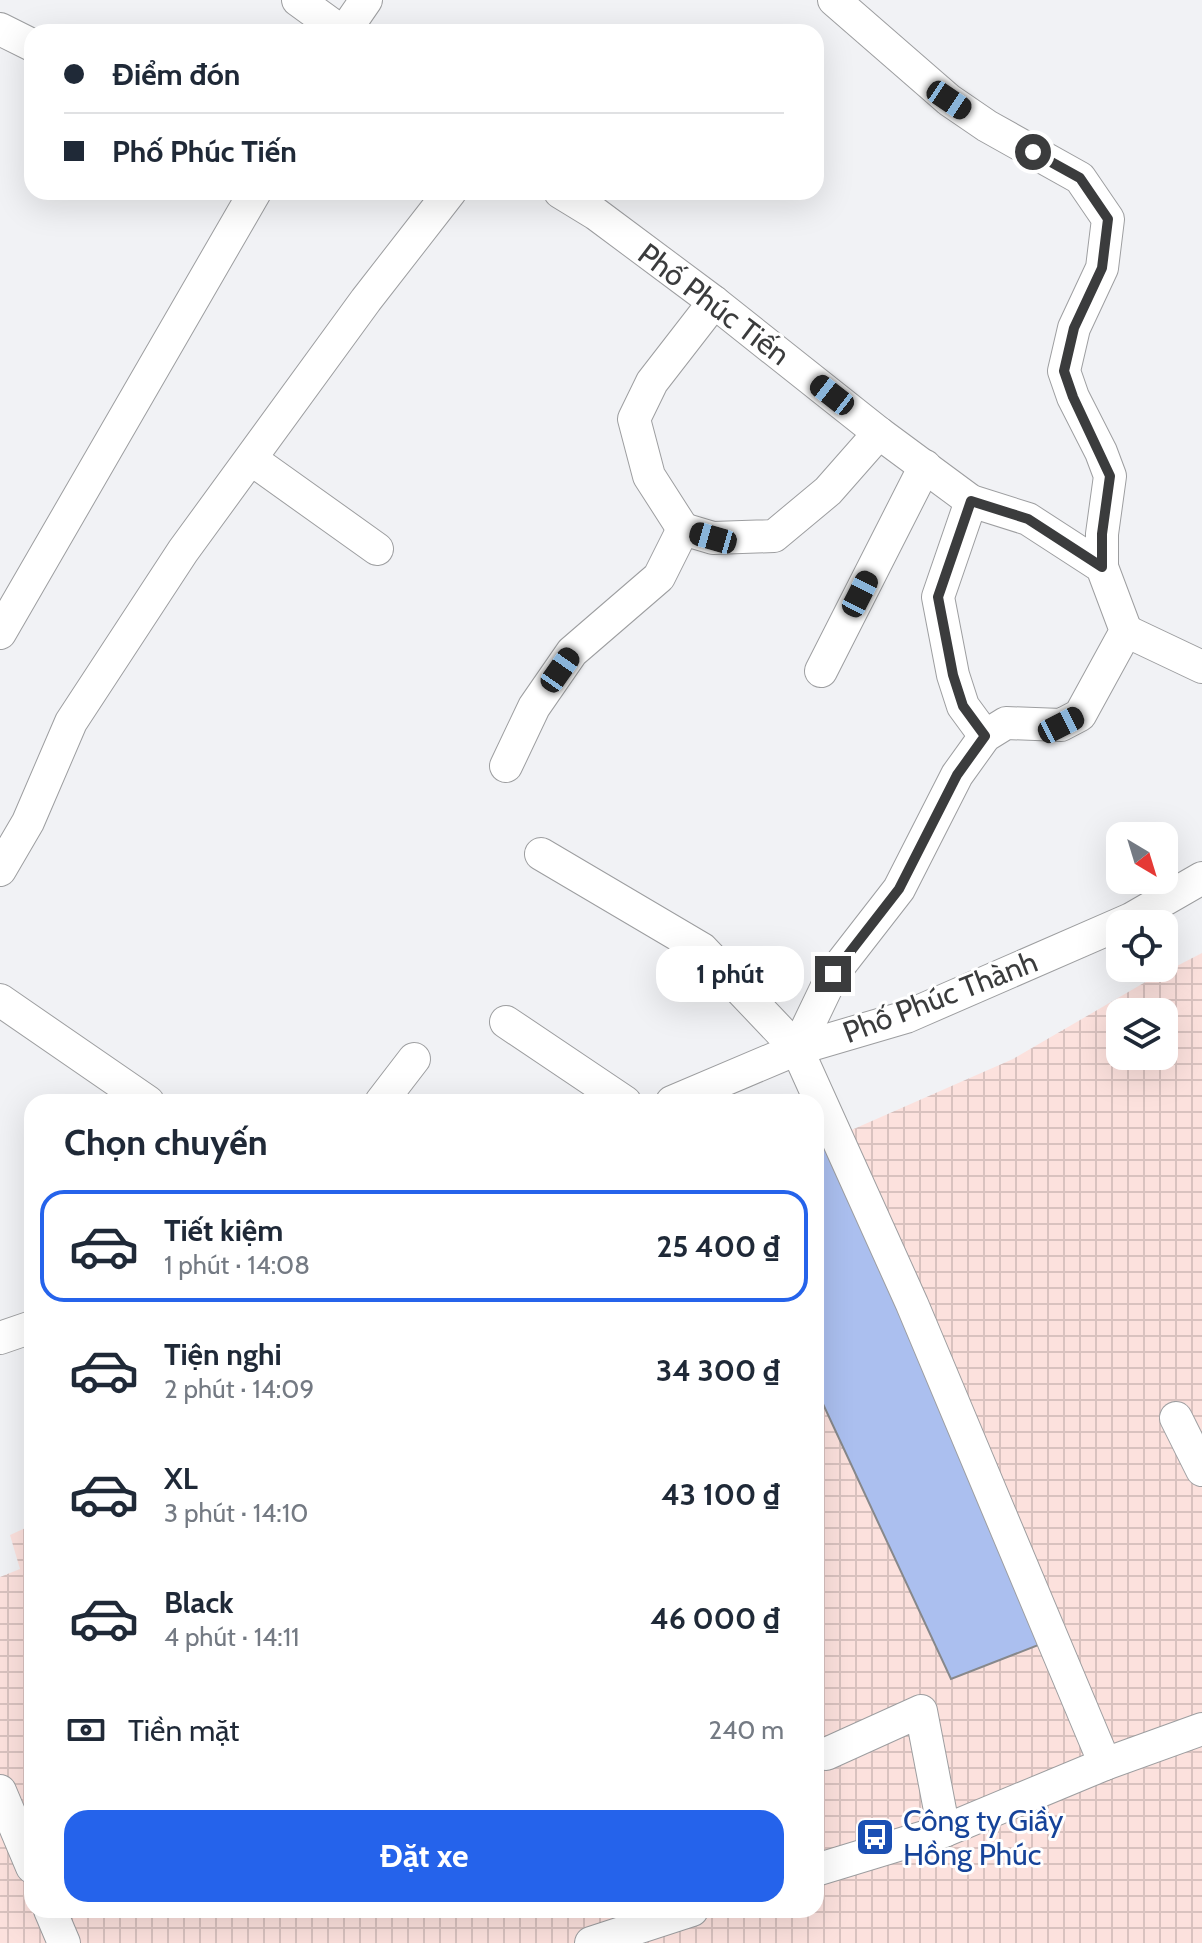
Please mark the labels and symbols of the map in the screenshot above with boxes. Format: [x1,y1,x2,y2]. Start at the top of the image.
car [922,77,976,123]
route start [1015,134,1051,170]
street label: Phố Phúc Tiến [631,235,797,373]
car [806,371,858,419]
car [687,520,739,556]
car [838,567,882,621]
car [536,643,584,697]
car [1034,703,1088,747]
north arrow [1106,822,1178,894]
street label: Phố Phúc Thành [837,943,1043,1051]
callout: 1 phút [657,946,805,1002]
route end [815,956,851,992]
place label: Công ty Giầy Hồng Phúc [903,1802,1063,1873]
bus stop icon: Công ty Giầy Hồng Phúc [854,1816,896,1858]

